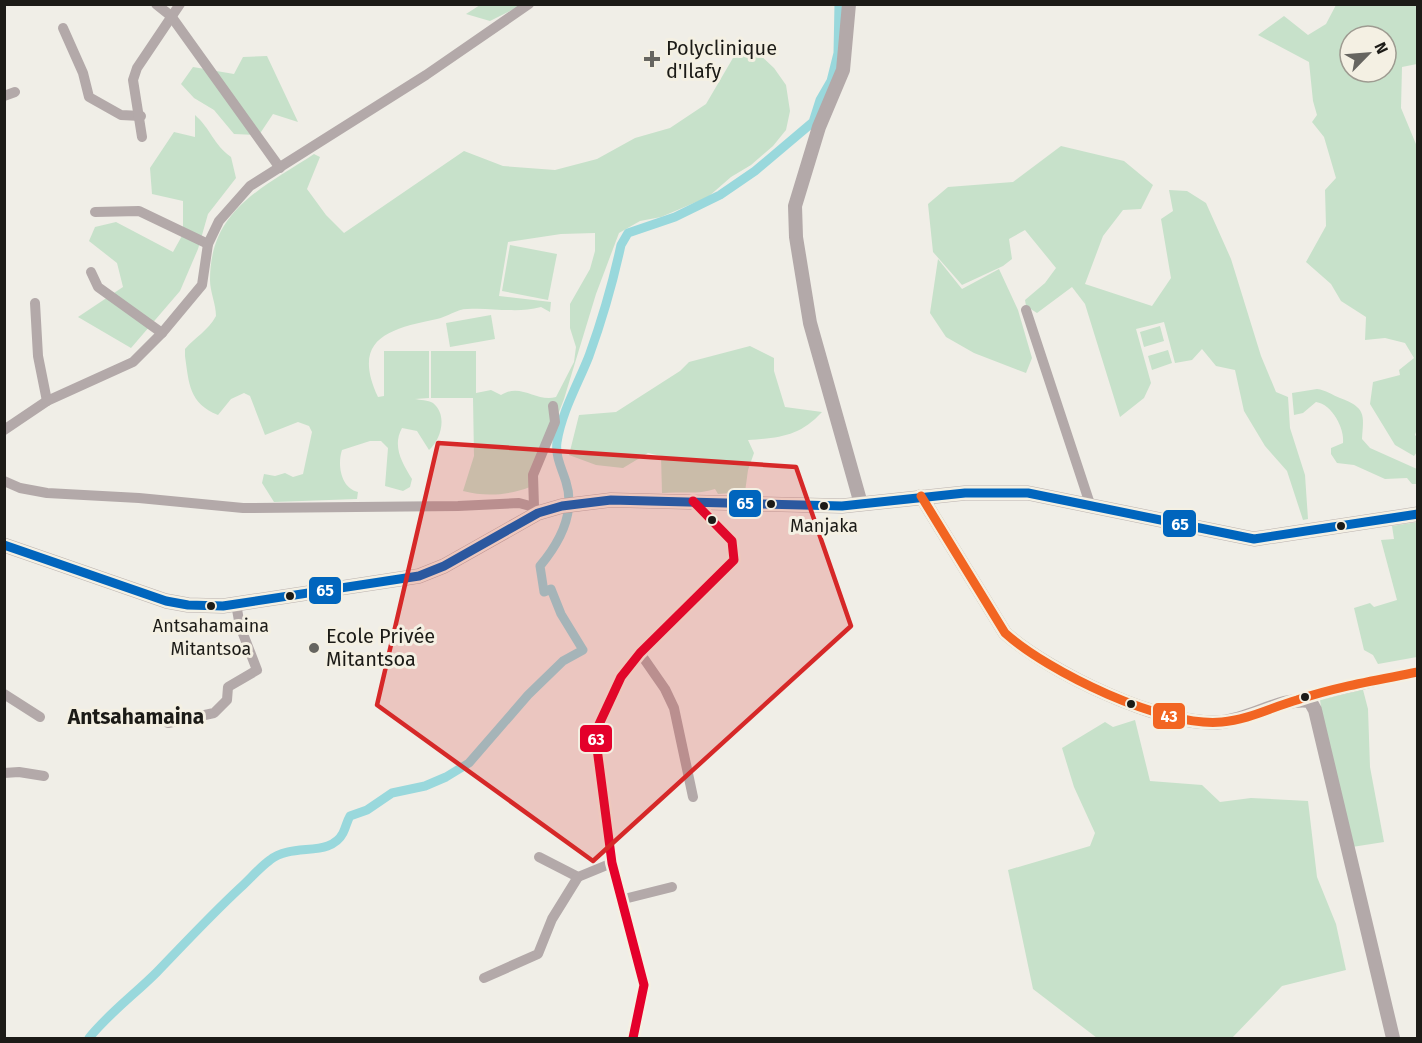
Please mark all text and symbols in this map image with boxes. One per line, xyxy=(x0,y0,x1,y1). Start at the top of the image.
north arrow xyxy=(1338,24,1398,84)
place label: Polyclinique d'Ilafy xyxy=(666,36,777,83)
text: N xyxy=(1370,39,1392,57)
marker: Polyclinique d'Ilafy xyxy=(643,50,661,68)
line badge: 65 xyxy=(728,489,762,518)
text: 65 xyxy=(736,494,754,513)
unlabelled marker xyxy=(765,498,777,510)
marker: Manjaka xyxy=(818,500,830,512)
line badge: 65 xyxy=(1162,509,1197,538)
unlabelled marker xyxy=(706,514,718,526)
place label: Manjaka xyxy=(790,515,858,537)
text: 65 xyxy=(1171,515,1189,534)
unlabelled marker xyxy=(1335,520,1347,532)
line badge: 65 xyxy=(308,576,342,605)
text: 65 xyxy=(316,581,334,600)
unlabelled marker xyxy=(284,590,296,602)
marker: Antsahamaina Mitantsoa xyxy=(205,600,217,612)
place label: Antsahamaina Mitantsoa xyxy=(153,615,269,660)
place label: Ecole Privée Mitantsoa xyxy=(326,624,435,671)
marker: Ecole Privée Mitantsoa xyxy=(307,641,321,655)
unlabelled marker xyxy=(1299,691,1311,703)
unlabelled marker xyxy=(1125,698,1137,710)
line badge: 43 xyxy=(1152,702,1186,730)
district label: Antsahamaina xyxy=(67,704,204,730)
text: 43 xyxy=(1160,707,1178,726)
line badge: 63 xyxy=(579,724,613,753)
text: 63 xyxy=(587,730,605,749)

